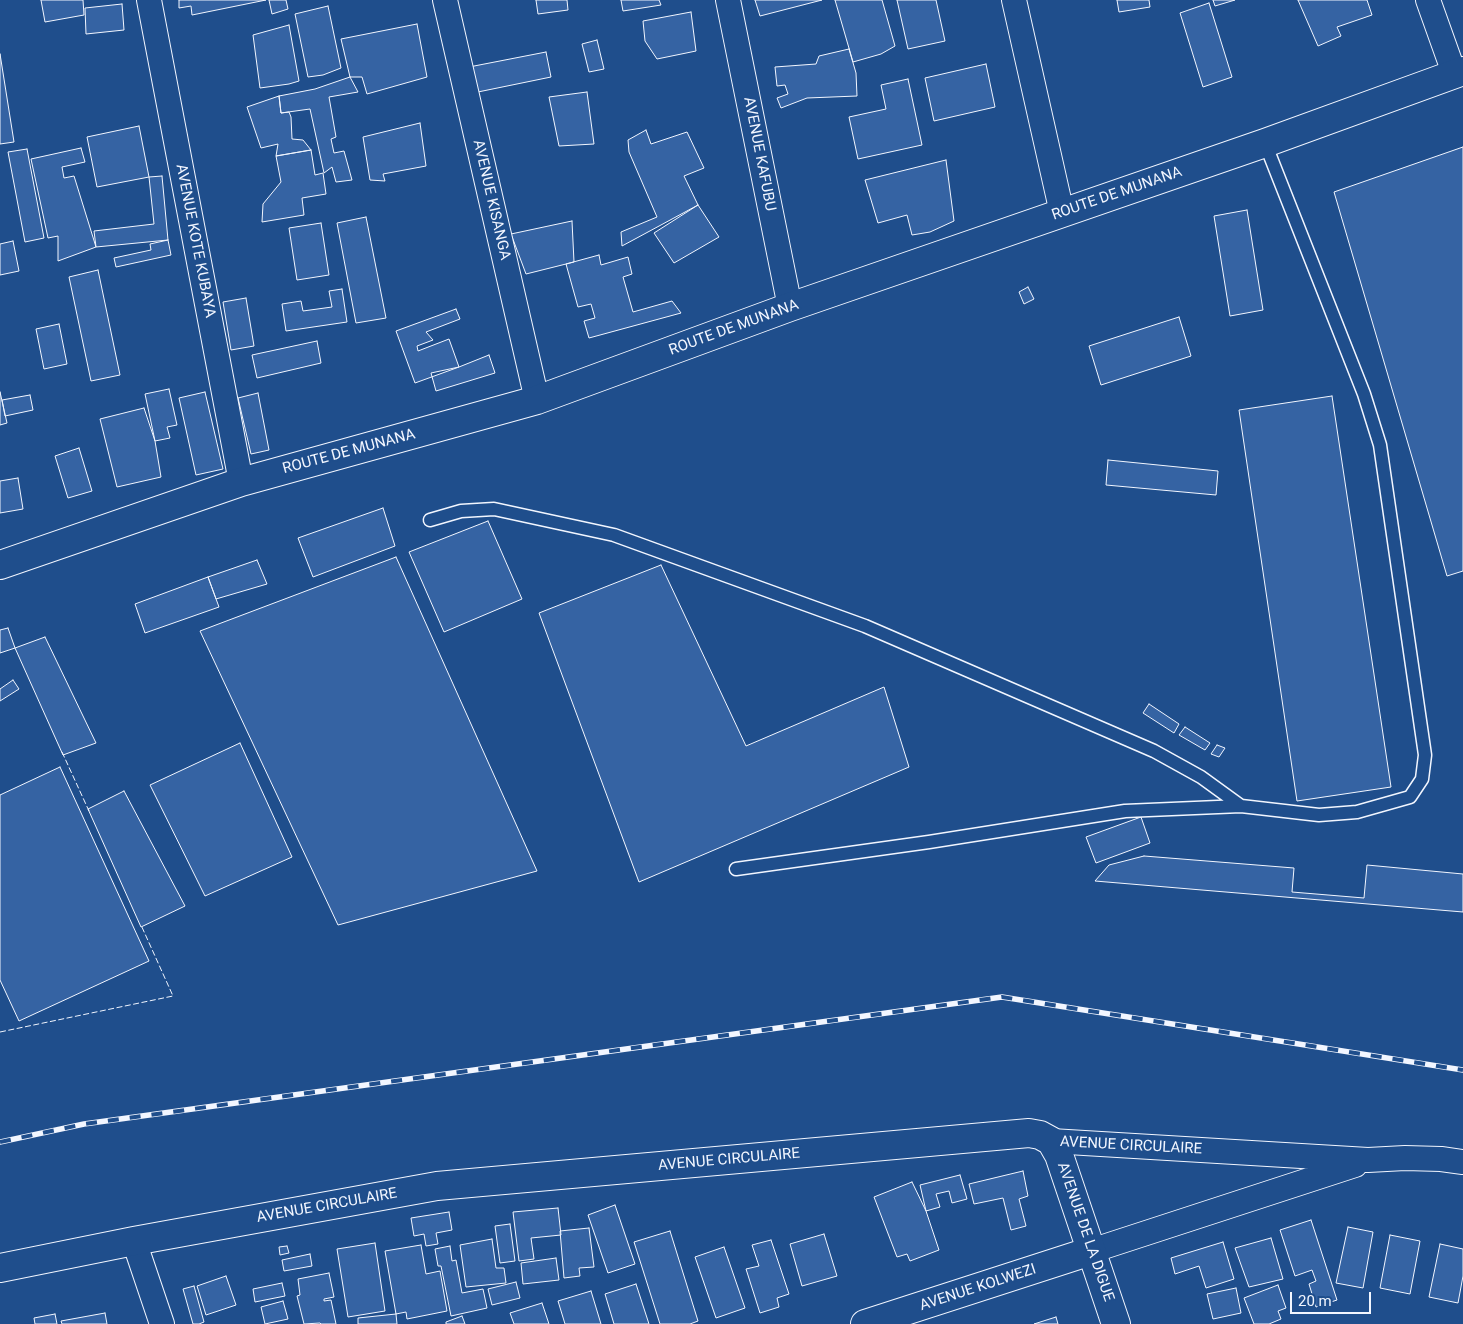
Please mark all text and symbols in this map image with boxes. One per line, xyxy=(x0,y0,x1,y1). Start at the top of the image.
street label: AVENUE KAFUBU xyxy=(739,95,779,213)
street label: AVENUE KISANGA xyxy=(468,138,514,262)
street label: AVENUE KOTE KUBAYA xyxy=(171,163,219,319)
street label: ROUTE DE MUNANA xyxy=(1049,163,1185,225)
street label: ROUTE DE MUNANA xyxy=(667,296,801,360)
street label: ROUTE DE MUNANA xyxy=(281,426,417,478)
street label: AVENUE CIRCULAIRE xyxy=(1059,1133,1203,1159)
street label: AVENUE CIRCULAIRE xyxy=(657,1145,801,1175)
street label: AVENUE DE LA DIGUE xyxy=(1053,1160,1117,1304)
street label: AVENUE CIRCULAIRE xyxy=(255,1185,399,1227)
street label: AVENUE KOLWEZI xyxy=(918,1261,1038,1315)
scale bar xyxy=(1293,1282,1374,1314)
text: 20 m xyxy=(1298,1292,1332,1310)

